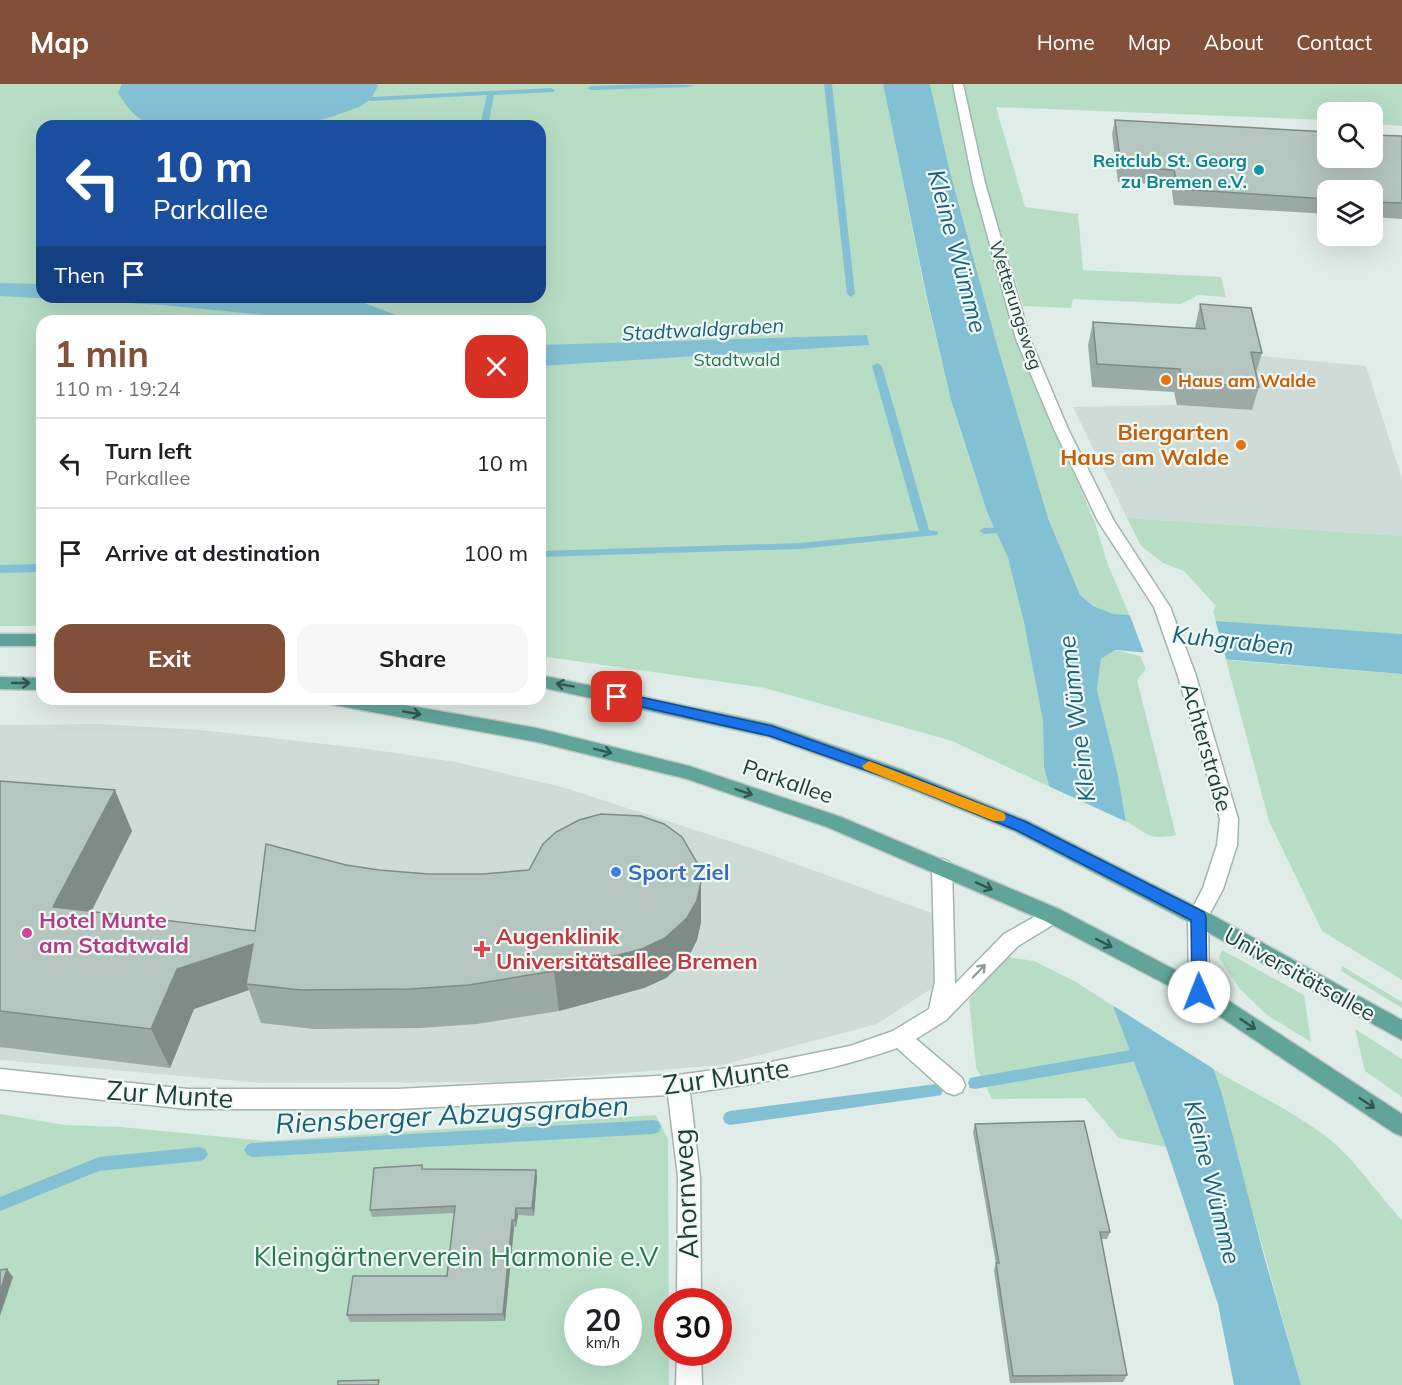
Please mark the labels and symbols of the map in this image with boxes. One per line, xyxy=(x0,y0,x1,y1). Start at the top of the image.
place label: Reitclub St. Georg zu Bremen e.V. xyxy=(1093,149,1247,193)
marker: Reitclub St. Georg zu Bremen e.V. xyxy=(1252,163,1266,177)
water label: Kleine Wümme xyxy=(922,166,994,336)
street label: Wetterungsweg xyxy=(984,238,1048,372)
water label: Stadtwaldgraben xyxy=(621,312,785,346)
park label: Stadtwald xyxy=(694,348,780,371)
place label: Haus am Walde xyxy=(1178,369,1316,392)
marker: Haus am Walde xyxy=(1159,373,1173,387)
place label: Biergarten Haus am Walde xyxy=(1060,418,1229,471)
marker: Biergarten Haus am Walde xyxy=(1234,438,1248,452)
water label: Kuhgraben xyxy=(1171,619,1295,661)
water label: Kleine Wümme xyxy=(1051,634,1101,804)
pin xyxy=(591,671,642,722)
one-way arrow xyxy=(11,678,30,689)
street label: Achterstraße xyxy=(1175,679,1239,815)
one-way arrow xyxy=(555,680,575,691)
one-way arrow xyxy=(401,708,421,719)
one-way arrow xyxy=(593,746,612,758)
street label: Parkallee xyxy=(739,752,837,810)
one-way arrow xyxy=(734,787,753,798)
place label: Sport Ziel xyxy=(628,858,729,886)
marker: Sport Ziel xyxy=(609,865,623,879)
one-way arrow xyxy=(975,880,993,892)
place label: Hotel Munte am Stadtwald xyxy=(39,906,189,959)
street label: Universitätsallee xyxy=(1219,921,1381,1027)
place label: Augenklinik Universitätsallee Bremen xyxy=(496,922,758,975)
marker: Hotel Munte am Stadtwald xyxy=(20,926,34,940)
one-way arrow xyxy=(1094,937,1112,949)
marker: Augenklinik Universitätsallee Bremen xyxy=(473,940,491,958)
position arrow xyxy=(1167,960,1231,1024)
one-way arrow xyxy=(972,964,986,979)
one-way arrow xyxy=(1239,1018,1256,1030)
street label: Zur Munte xyxy=(661,1050,791,1102)
street label: Zur Munte xyxy=(106,1073,234,1115)
water label: Riensberger Abzugsgraben xyxy=(274,1087,630,1141)
one-way arrow xyxy=(1358,1096,1375,1109)
water label: Kleine Wümme xyxy=(1178,1097,1248,1267)
street label: Ahornweg xyxy=(665,1128,705,1260)
park label: Kleingärtnerverein Harmonie e.V xyxy=(254,1239,658,1273)
speed limit sign: 30 xyxy=(654,1288,732,1366)

